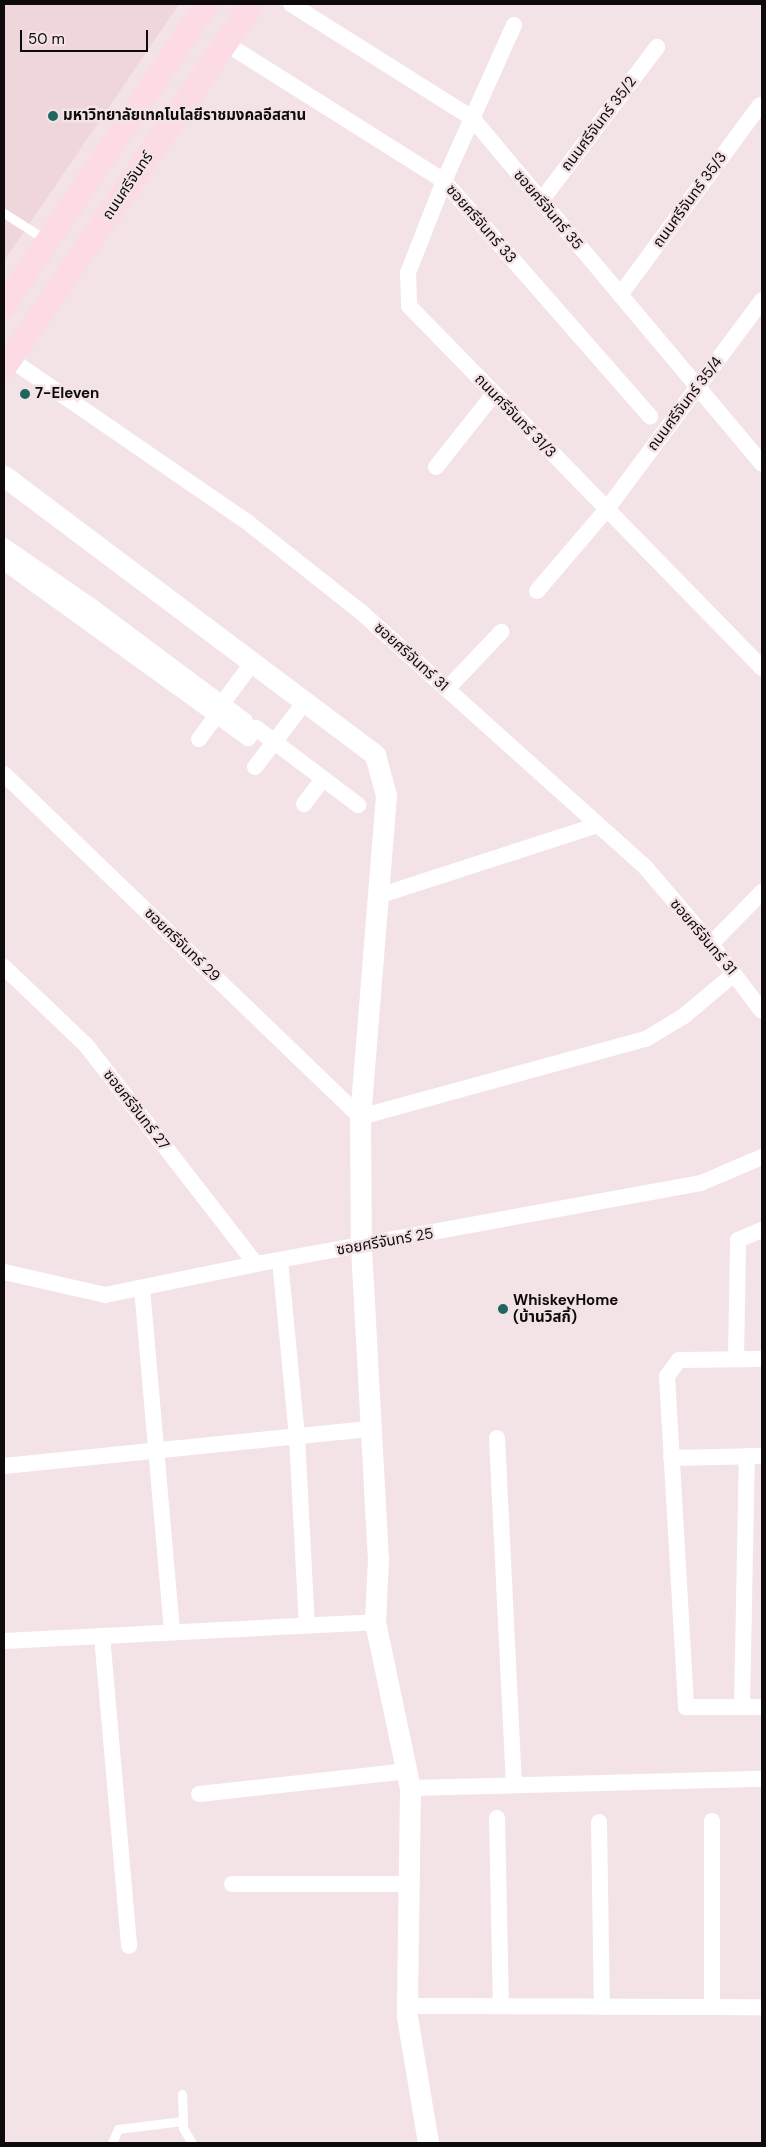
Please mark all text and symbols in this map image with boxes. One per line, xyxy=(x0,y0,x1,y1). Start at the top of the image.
scale bar xyxy=(22,20,150,52)
text: 50 m xyxy=(28,29,65,49)
street label: ถนนศรีจันทร์ 35/2 xyxy=(558,73,640,175)
place label: มหาวิทยาลัยเทคโนโลยีราชมงคลอีสสาน xyxy=(63,107,306,125)
marker: มหาวิทยาลัยเทคโนโลยีราชมงคลอีสสาน xyxy=(47,110,59,122)
street label: ถนนศรีจันทร์ xyxy=(99,149,157,223)
street label: ถนนศรีจันทร์ 35/3 xyxy=(649,149,731,251)
street label: ซอยศรีจันทร์ 35 xyxy=(510,167,586,253)
street label: ซอยศรีจันทร์ 33 xyxy=(442,181,520,267)
street label: ถนนศรีจันทร์ 35/4 xyxy=(644,353,726,455)
street label: ถนนศรีจันทร์ 31/3 xyxy=(471,370,559,462)
place label: 7-Eleven xyxy=(35,385,99,403)
marker: 7-Eleven xyxy=(19,388,31,400)
street label: ซอยศรีจันทร์ 31 xyxy=(370,619,452,695)
street label: ซอยศรีจันทร์ 31 xyxy=(666,895,740,979)
street label: ซอยศรีจันทร์ 29 xyxy=(140,904,224,986)
street label: ซอยศรีจันทร์ 27 xyxy=(99,1066,173,1154)
street label: ซอยศรีจันทร์ 25 xyxy=(335,1225,435,1259)
place label: WhiskeyHome (บ้านวิสกี้) xyxy=(513,1291,618,1326)
marker: WhiskeyHome (บ้านวิสกี้) xyxy=(497,1303,509,1315)

